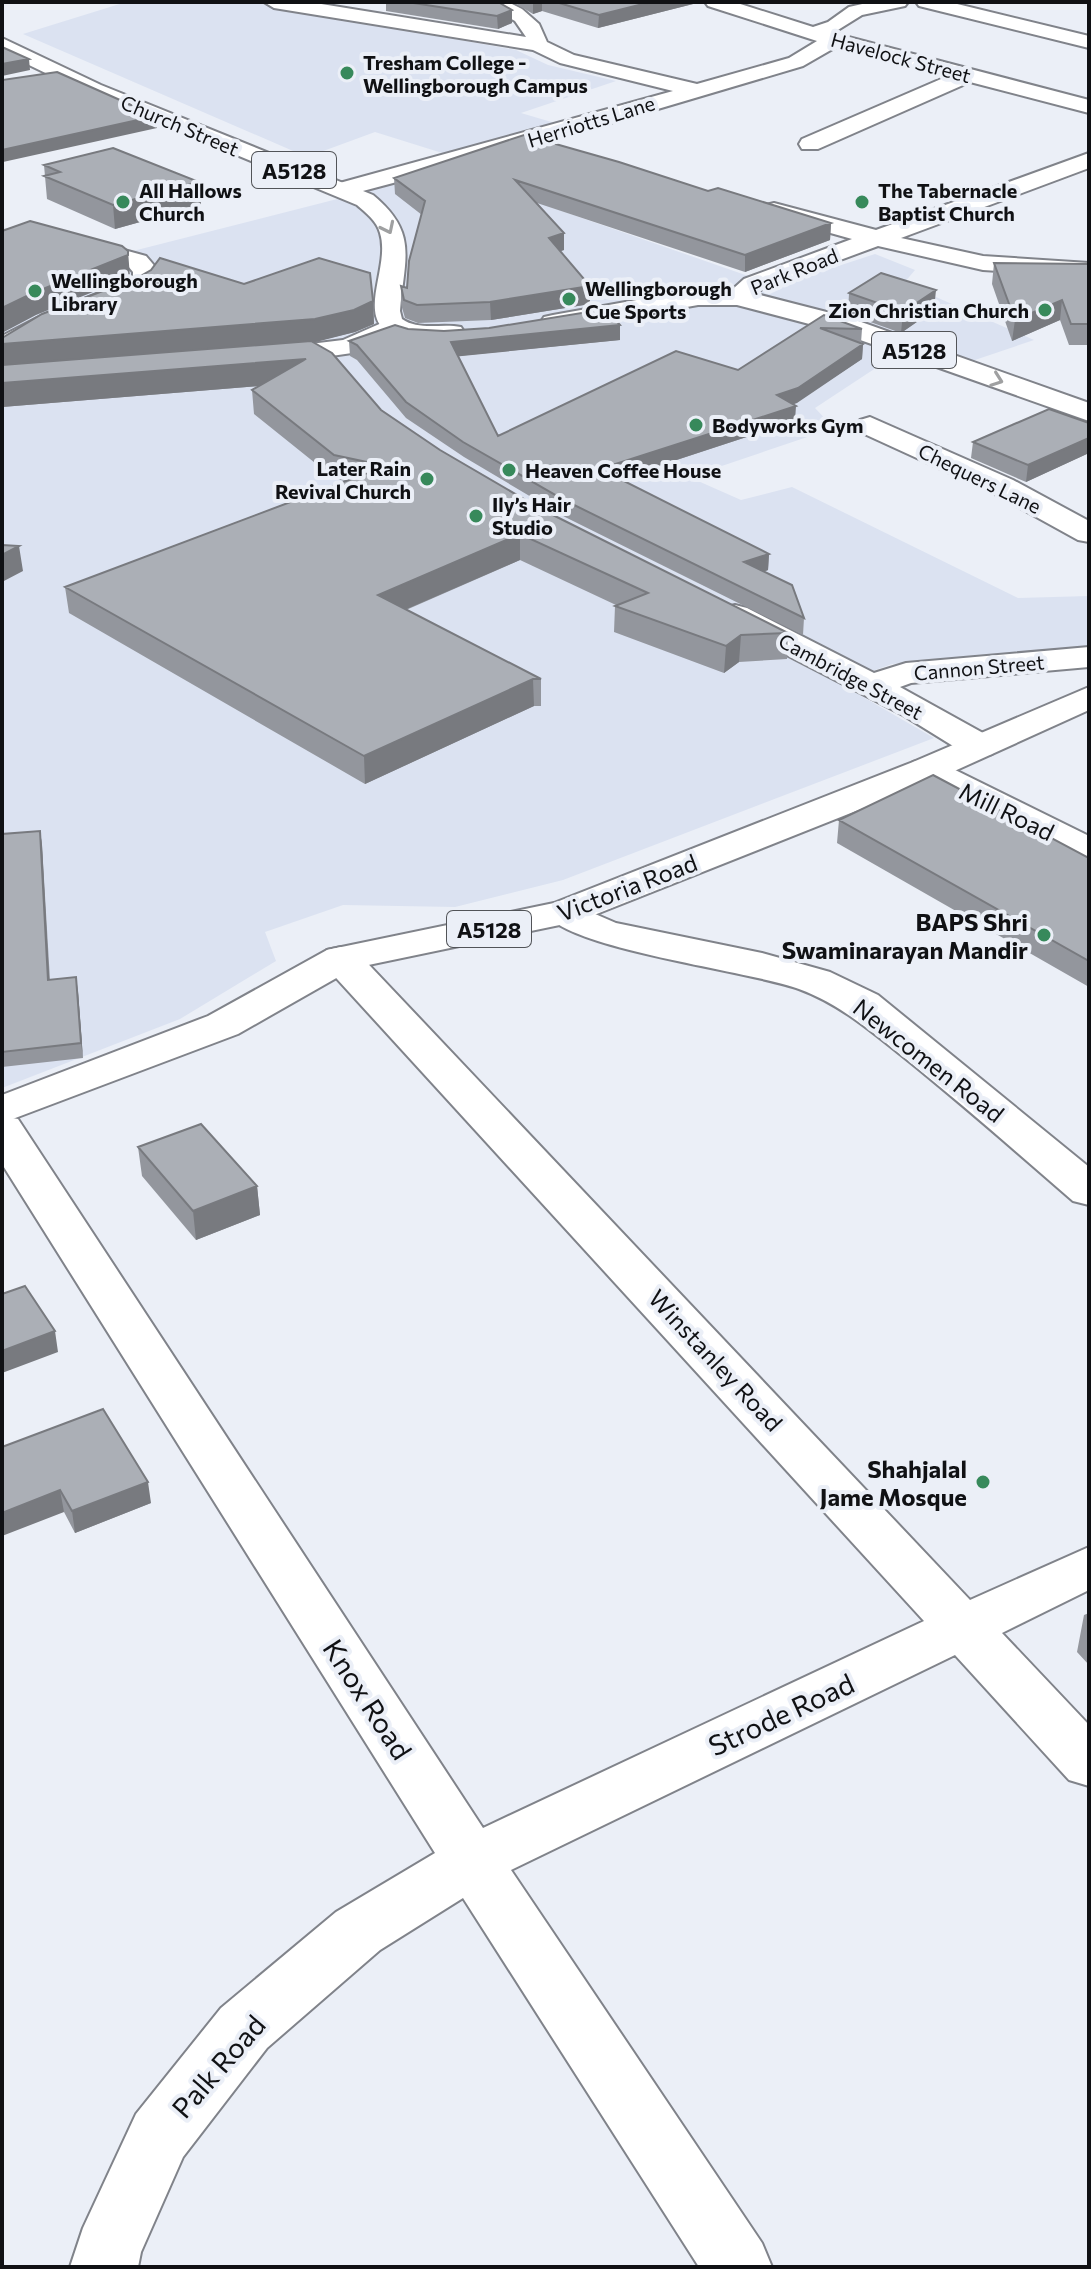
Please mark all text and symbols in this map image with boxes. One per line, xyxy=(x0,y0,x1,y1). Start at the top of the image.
street label: Havelock Street xyxy=(828,27,974,87)
place label: Tresham College - Wellingborough Campus xyxy=(363,50,588,97)
marker: Tresham College - Wellingborough Campus xyxy=(338,64,356,82)
street label: Church Street xyxy=(117,89,243,161)
street label: Herriotts Lane xyxy=(525,90,657,152)
road number: A5128 xyxy=(252,152,336,188)
place label: All Hallows Church xyxy=(139,178,242,225)
place label: The Tabernacle Baptist Church xyxy=(878,178,1017,225)
marker: All Hallows Church xyxy=(114,193,132,211)
marker: The Tabernacle Baptist Church xyxy=(853,193,871,211)
one-way arrow xyxy=(378,220,394,234)
street label: Park Road xyxy=(747,243,841,299)
place label: Wellingborough Library xyxy=(51,268,198,315)
place label: Wellingborough Cue Sports xyxy=(585,276,732,323)
marker: Wellingborough Library xyxy=(26,282,44,300)
marker: Wellingborough Cue Sports xyxy=(560,290,578,308)
place label: Zion Christian Church xyxy=(828,298,1029,322)
marker: Zion Christian Church xyxy=(1036,301,1054,319)
road number: A5128 xyxy=(872,332,956,368)
one-way arrow xyxy=(989,370,1003,387)
place label: Bodyworks Gym xyxy=(712,413,863,437)
marker: Bodyworks Gym xyxy=(687,416,705,434)
street label: Chequers Lane xyxy=(915,438,1045,518)
place label: Later Rain Revival Church xyxy=(275,456,411,503)
place label: Heaven Coffee House xyxy=(525,458,721,482)
marker: Heaven Coffee House xyxy=(500,461,518,479)
marker: Later Rain Revival Church xyxy=(418,470,436,488)
place label: Ily’s Hair Studio xyxy=(492,492,571,539)
marker: Ily’s Hair Studio xyxy=(467,507,485,525)
street label: Cambridge Street xyxy=(775,628,927,724)
street label: Cannon Street xyxy=(913,649,1045,685)
street label: Mill Road xyxy=(955,776,1059,846)
street label: Victoria Road xyxy=(553,847,701,927)
place label: BAPS Shri Swaminarayan Mandir xyxy=(782,907,1028,964)
road number: A5128 xyxy=(447,911,531,947)
marker: BAPS Shri Swaminarayan Mandir xyxy=(1035,926,1053,944)
street label: Newcomen Road xyxy=(848,992,1010,1128)
street label: Winstanley Road xyxy=(643,1283,789,1437)
place label: Shahjalal Jame Mosque xyxy=(820,1454,967,1511)
marker: Shahjalal Jame Mosque xyxy=(974,1473,992,1491)
street label: Knox Road xyxy=(317,1632,419,1766)
street label: Strode Road xyxy=(703,1665,859,1763)
street label: Palk Road xyxy=(164,2008,272,2124)

